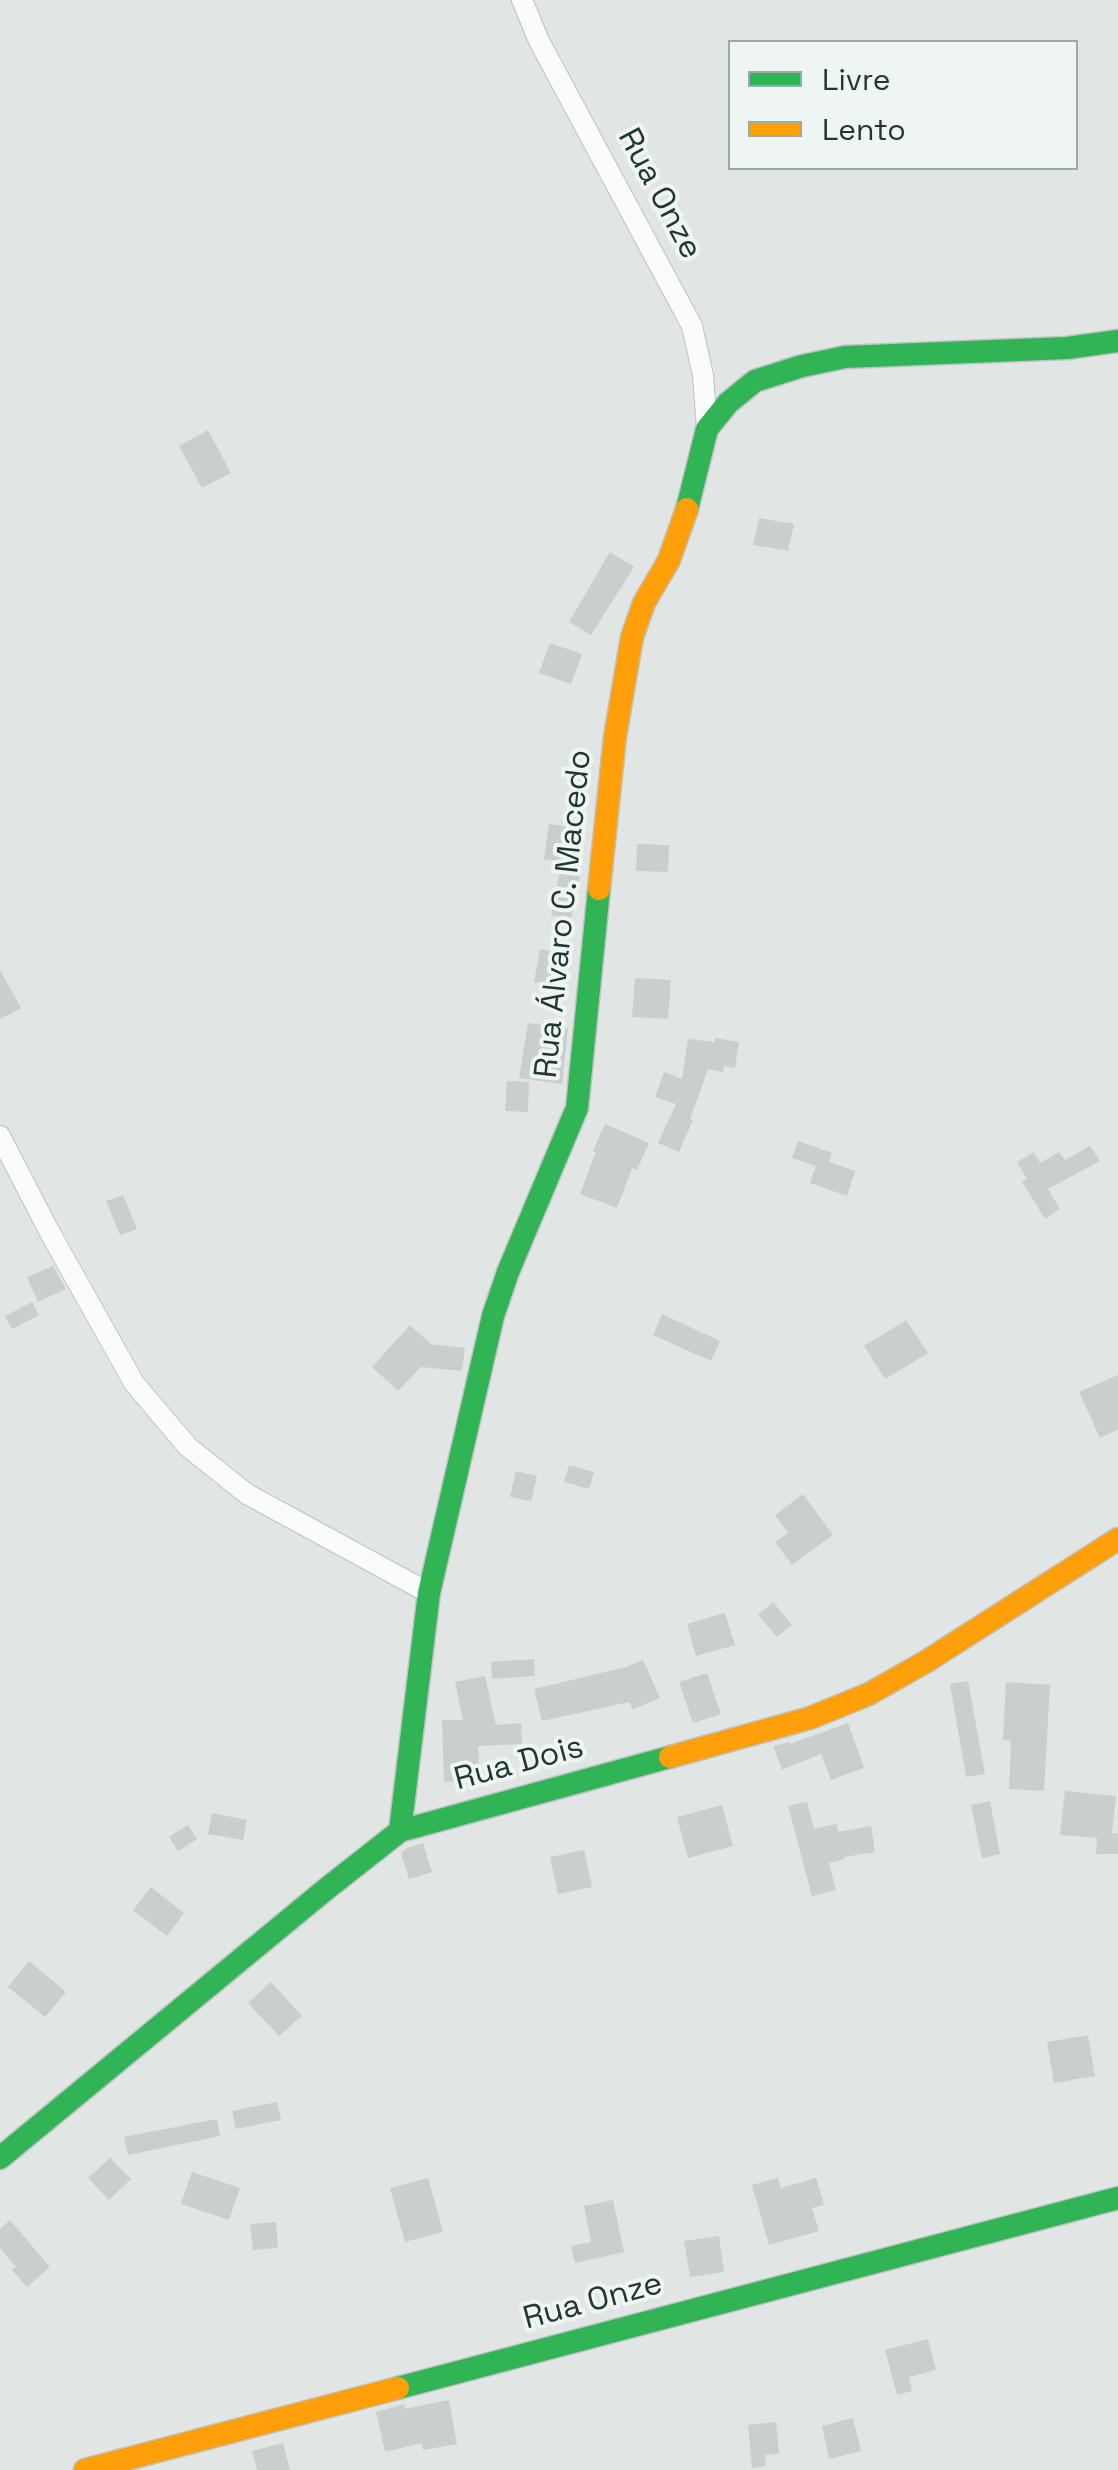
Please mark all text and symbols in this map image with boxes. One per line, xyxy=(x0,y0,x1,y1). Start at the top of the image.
legend xyxy=(728,40,1078,170)
text: Livre xyxy=(822,60,890,99)
text: Lento xyxy=(822,110,906,149)
street label: Rua Onze xyxy=(609,122,709,266)
street label: Rua Álvaro C. Macedo xyxy=(528,748,600,1080)
street label: Rua Dois xyxy=(450,1728,588,1800)
street label: Rua Onze xyxy=(519,2265,667,2339)

